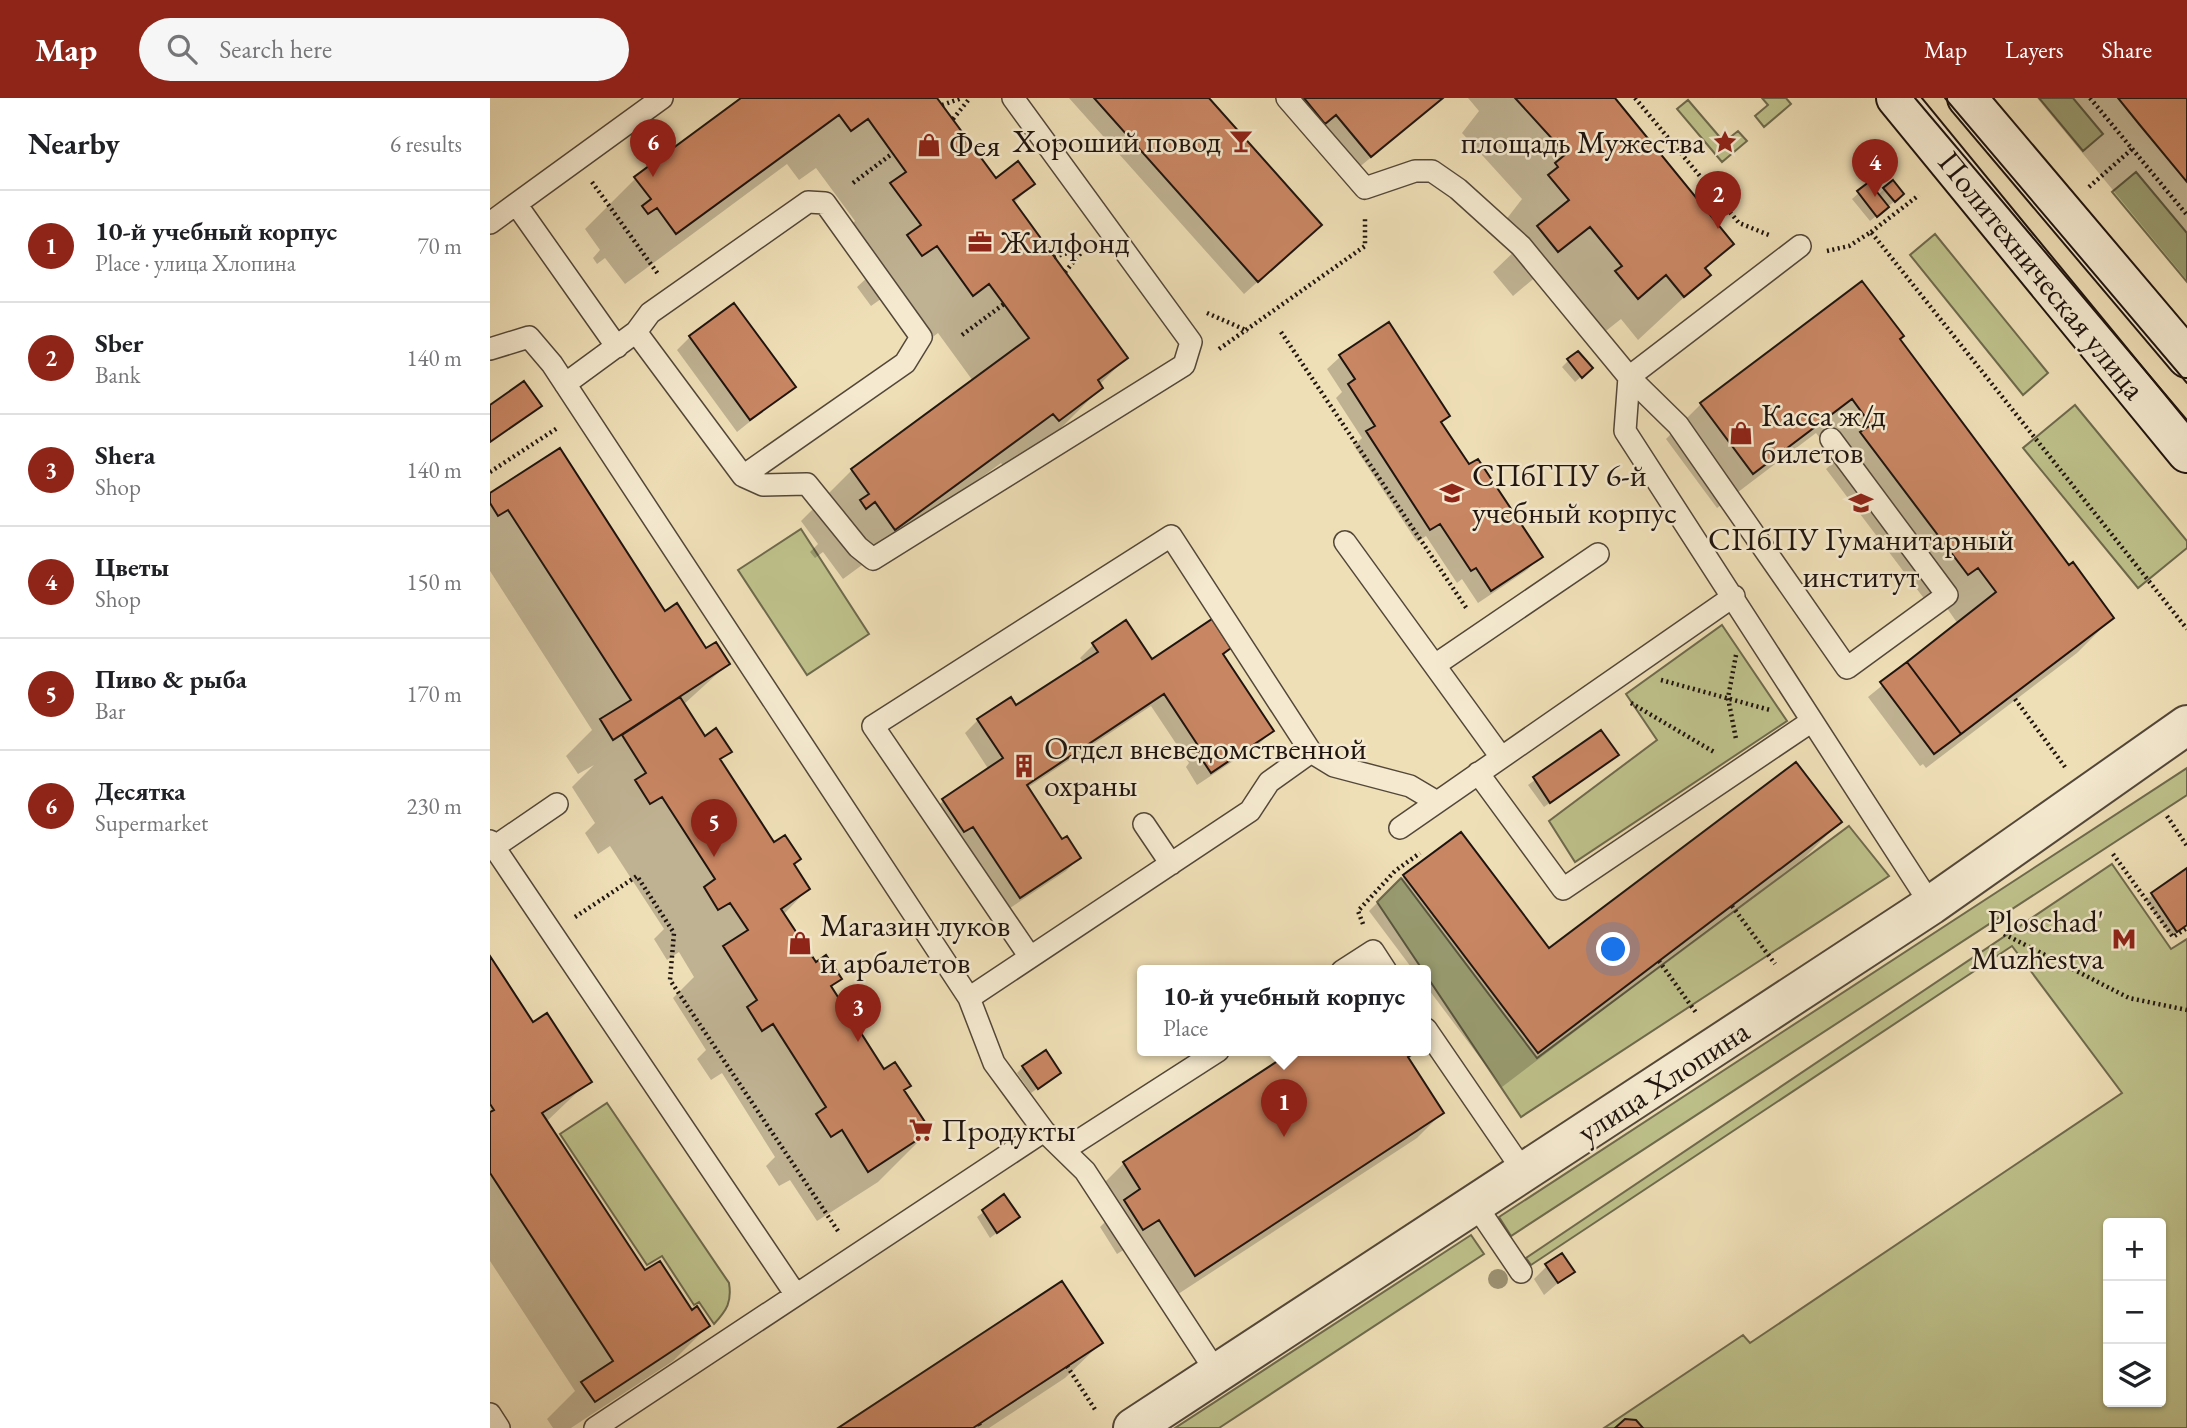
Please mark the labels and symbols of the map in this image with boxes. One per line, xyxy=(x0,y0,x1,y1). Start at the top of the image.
pin: 6 xyxy=(630,119,676,177)
place label: Хороший повод xyxy=(1012,120,1221,162)
place label: площадь Мужества xyxy=(1461,121,1705,163)
place label: Фея xyxy=(949,124,1000,166)
bar icon: Хороший повод xyxy=(1227,127,1255,155)
place icon: площадь Мужества xyxy=(1711,128,1739,156)
shop icon: Фея xyxy=(915,131,943,159)
pin: 4 xyxy=(1852,139,1898,197)
street label: Политехническая улица xyxy=(1929,142,2155,408)
pin: 2 xyxy=(1695,171,1741,229)
place label: Жилфонд xyxy=(999,221,1130,263)
office icon: Жилфонд xyxy=(966,228,994,256)
place label: Касса ж/д билетов xyxy=(1761,394,1886,473)
shop icon: Касса ж/д билетов xyxy=(1727,419,1755,447)
place label: СПбГПУ 6-й учебный корпус xyxy=(1472,454,1677,533)
school or university icon: СПбГПУ 6-й учебный корпус xyxy=(1438,479,1466,507)
school or university icon: СПбПУ Гуманитарный институт xyxy=(1847,489,1875,517)
place label: СПбПУ Гуманитарный институт xyxy=(1708,518,2014,597)
place label: Отдел вневедомственной охраны xyxy=(1044,727,1367,806)
building icon: Отдел вневедомственной охраны xyxy=(1010,752,1038,780)
pin: 5 xyxy=(691,799,737,857)
place label: Ploschad' Muzhestva xyxy=(1971,900,2104,979)
place label: Магазин луков и арбалетов xyxy=(820,904,1010,983)
metro station icon: Ploschad' Muzhestva xyxy=(2110,925,2138,953)
shop icon: Магазин луков и арбалетов xyxy=(786,929,814,957)
your location xyxy=(1596,932,1630,966)
pin: 3 xyxy=(835,984,881,1042)
street label: улица Хлопина xyxy=(1569,1010,1757,1152)
pin: 1 xyxy=(1261,1079,1307,1137)
place label: Продукты xyxy=(941,1109,1076,1151)
supermarket icon: Продукты xyxy=(907,1116,935,1144)

